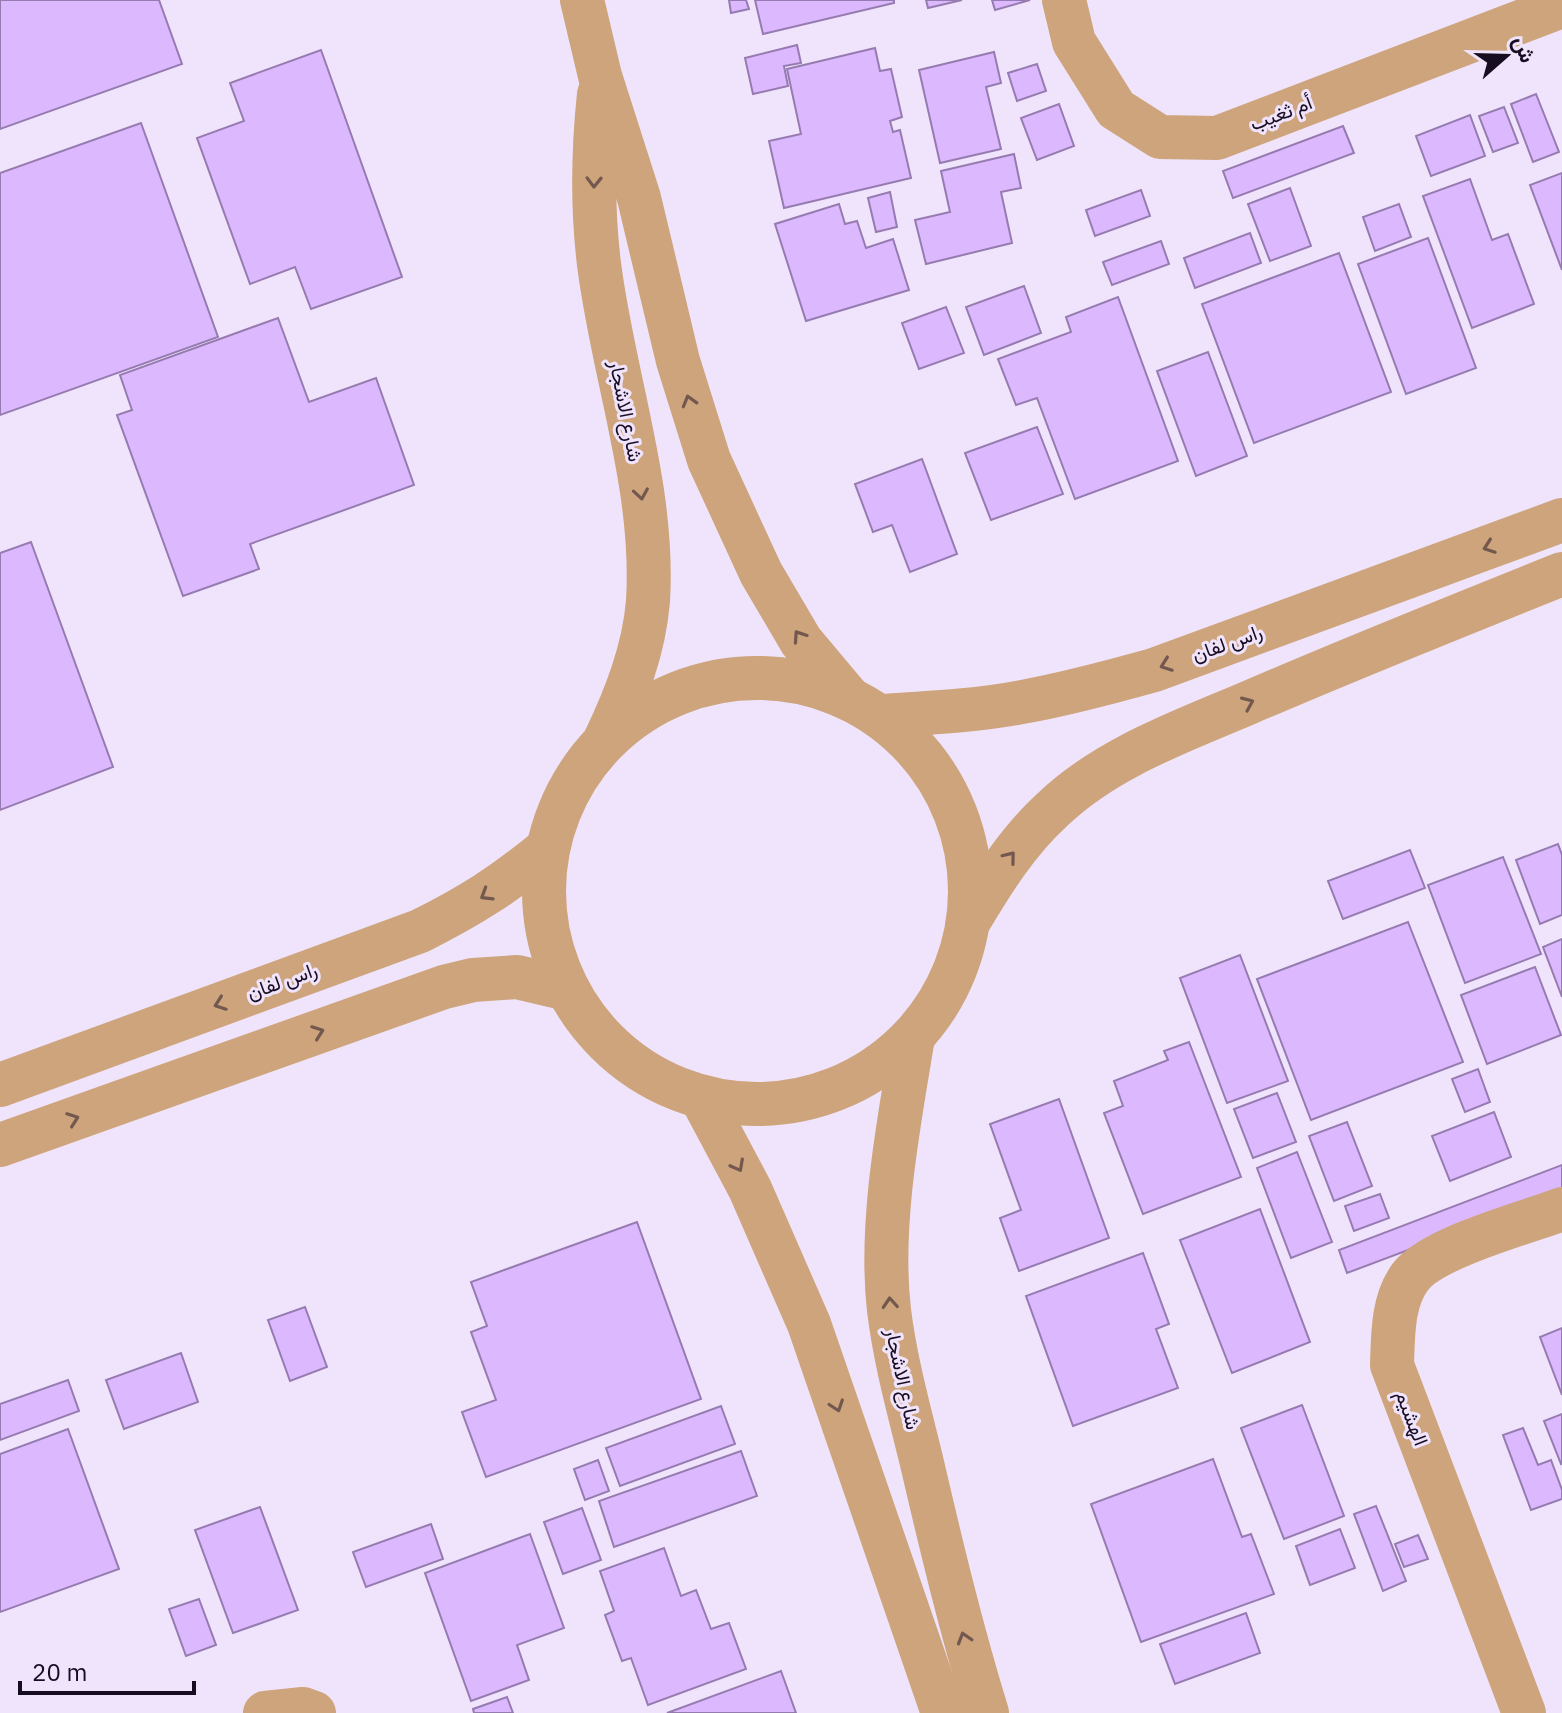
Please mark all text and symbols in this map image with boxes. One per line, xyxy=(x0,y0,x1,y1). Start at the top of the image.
north arrow xyxy=(1466,16,1546,96)
text: ش xyxy=(1507,32,1543,66)
street label: أم ثغيب xyxy=(1246,88,1316,137)
one-way arrow xyxy=(585,176,603,189)
street label: شارع الاشجار xyxy=(602,357,650,464)
one-way arrow xyxy=(682,395,699,409)
one-way arrow xyxy=(632,487,649,500)
one-way arrow xyxy=(1483,537,1497,554)
street label: راس لفان xyxy=(1188,617,1266,668)
one-way arrow xyxy=(794,630,809,645)
one-way arrow xyxy=(1160,656,1174,672)
one-way arrow xyxy=(1240,697,1254,713)
one-way arrow xyxy=(1000,852,1014,867)
one-way arrow xyxy=(480,886,495,901)
street label: راس لفان xyxy=(243,955,321,1006)
one-way arrow xyxy=(214,994,228,1011)
one-way arrow xyxy=(311,1025,325,1041)
one-way arrow xyxy=(66,1112,80,1129)
one-way arrow xyxy=(728,1157,744,1172)
one-way arrow xyxy=(882,1296,899,1309)
street label: شارع الاشجار xyxy=(878,1325,927,1432)
street label: الهشيم xyxy=(1390,1386,1435,1449)
one-way arrow xyxy=(827,1398,843,1412)
one-way arrow xyxy=(957,1632,973,1646)
scale bar xyxy=(20,1645,194,1695)
text: 20 m xyxy=(32,1656,87,1688)

